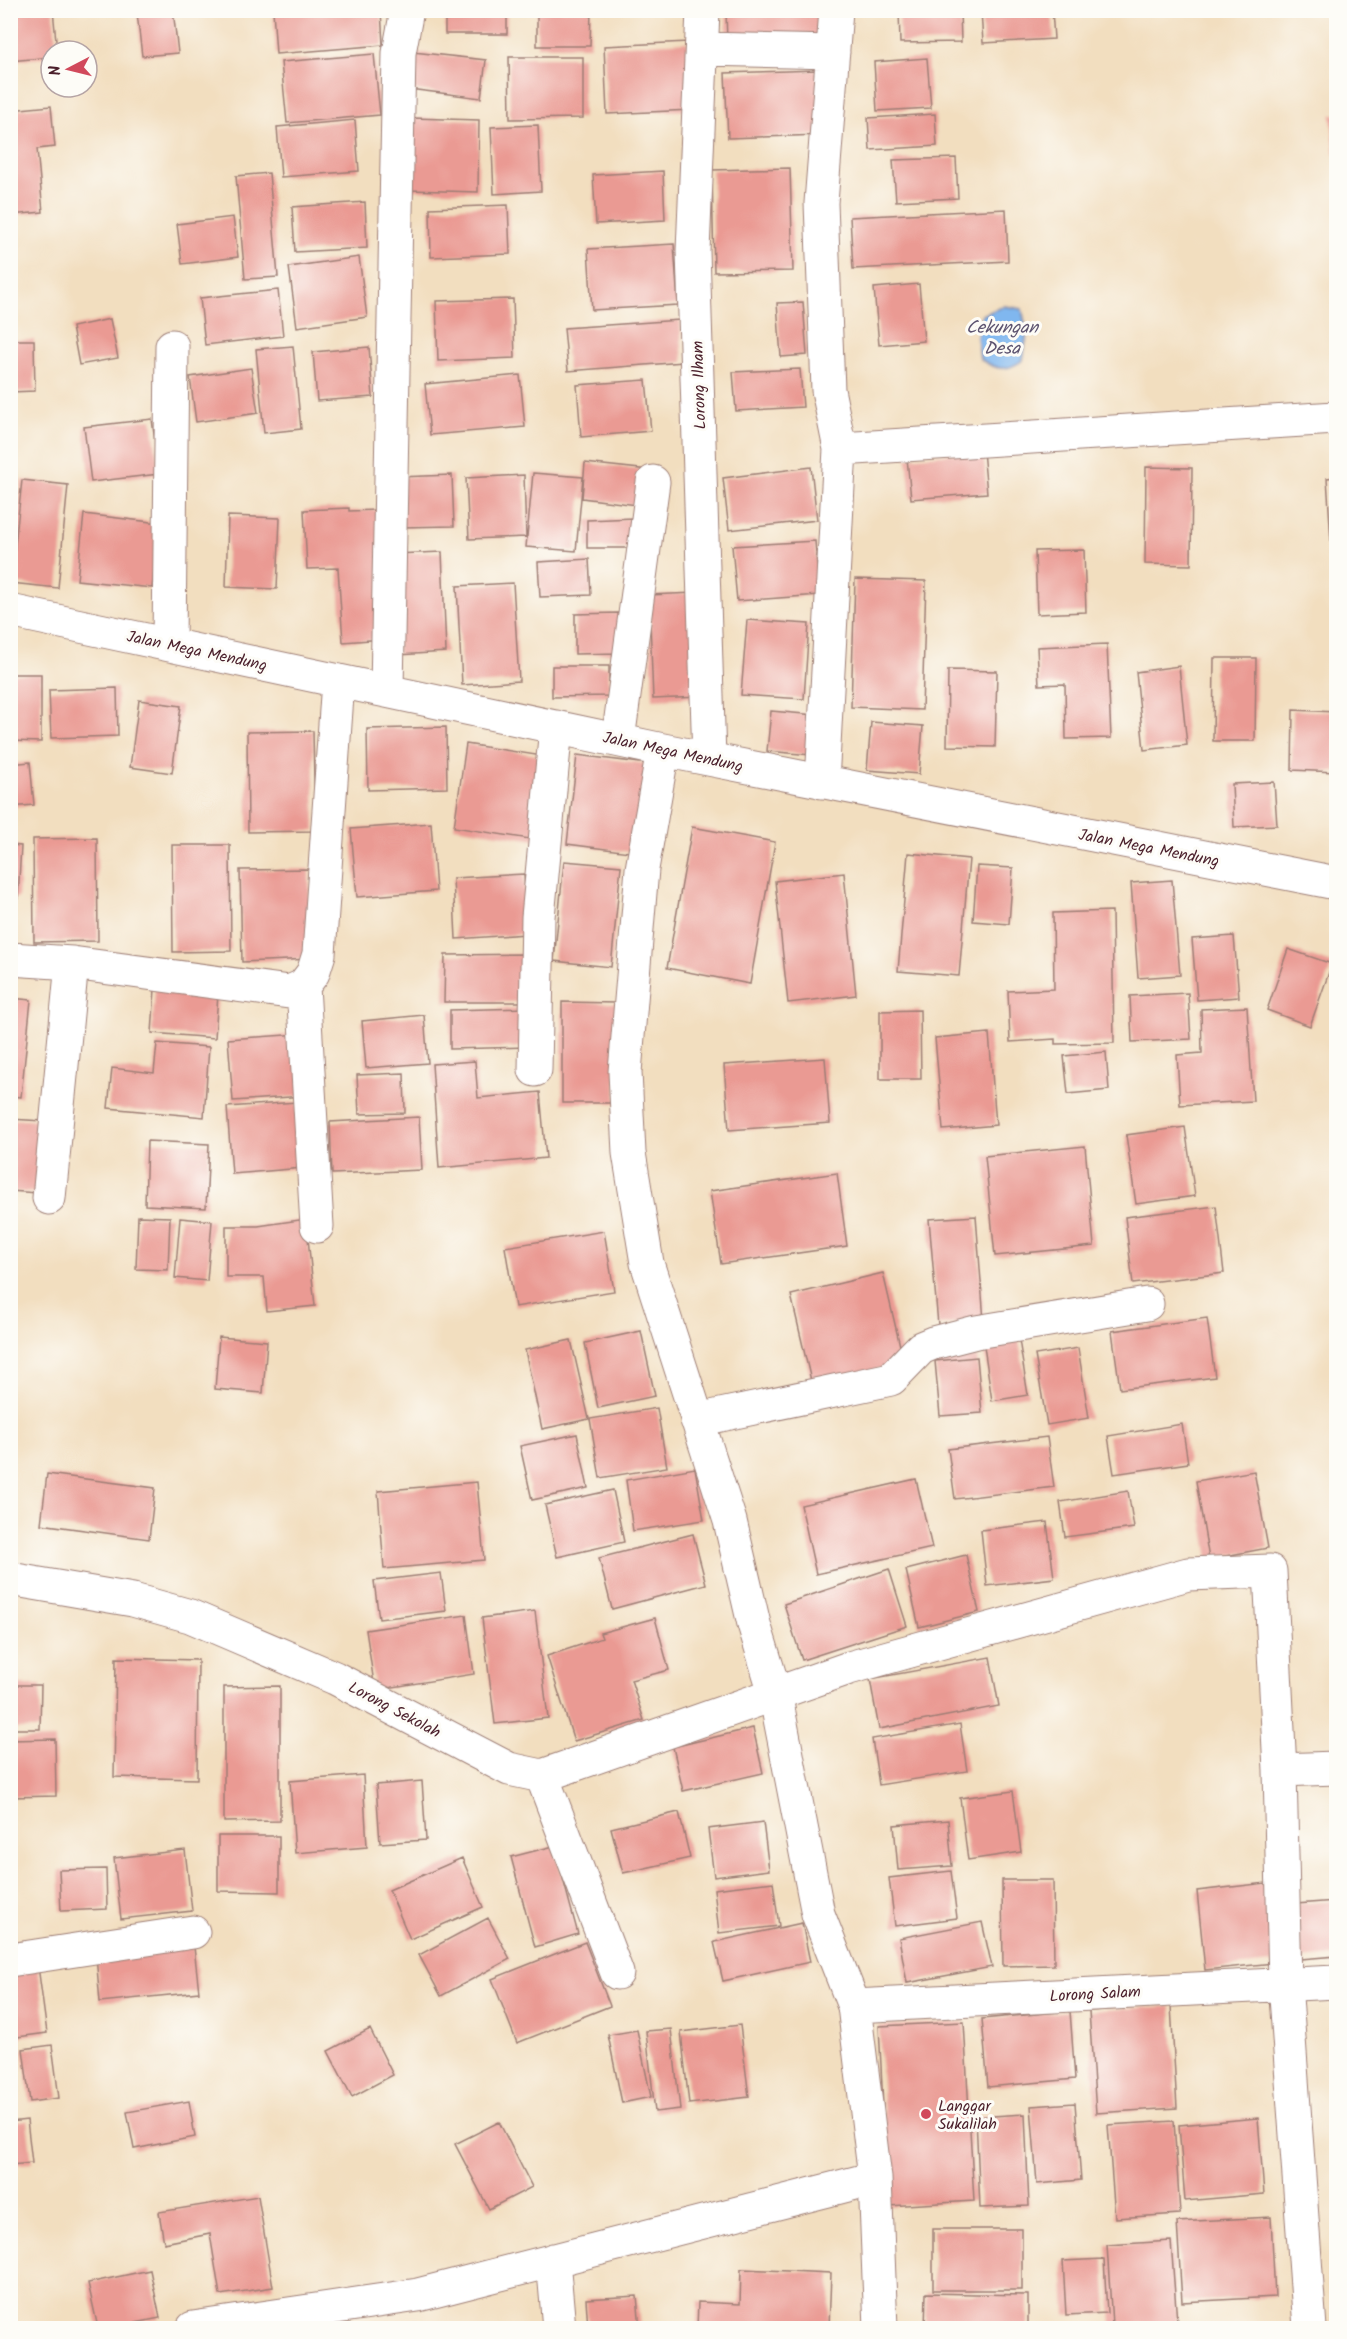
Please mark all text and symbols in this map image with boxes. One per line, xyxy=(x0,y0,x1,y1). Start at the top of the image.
north arrow xyxy=(39,39,99,99)
text: N xyxy=(43,64,69,77)
water label: Cekungan Desa xyxy=(966,314,1039,364)
street label: Lorong Ilham xyxy=(685,340,714,430)
street label: Jalan Mega Mendung xyxy=(124,624,269,679)
street label: Jalan Mega Mendung xyxy=(600,725,745,780)
street label: Jalan Mega Mendung xyxy=(1076,823,1221,874)
street label: Lorong Sekolah xyxy=(344,1675,445,1745)
street label: Lorong Salam xyxy=(1049,1980,1142,2009)
place label: Langgar Sukalilah xyxy=(938,2094,997,2137)
marker: Langgar Sukalilah xyxy=(919,2107,933,2121)

